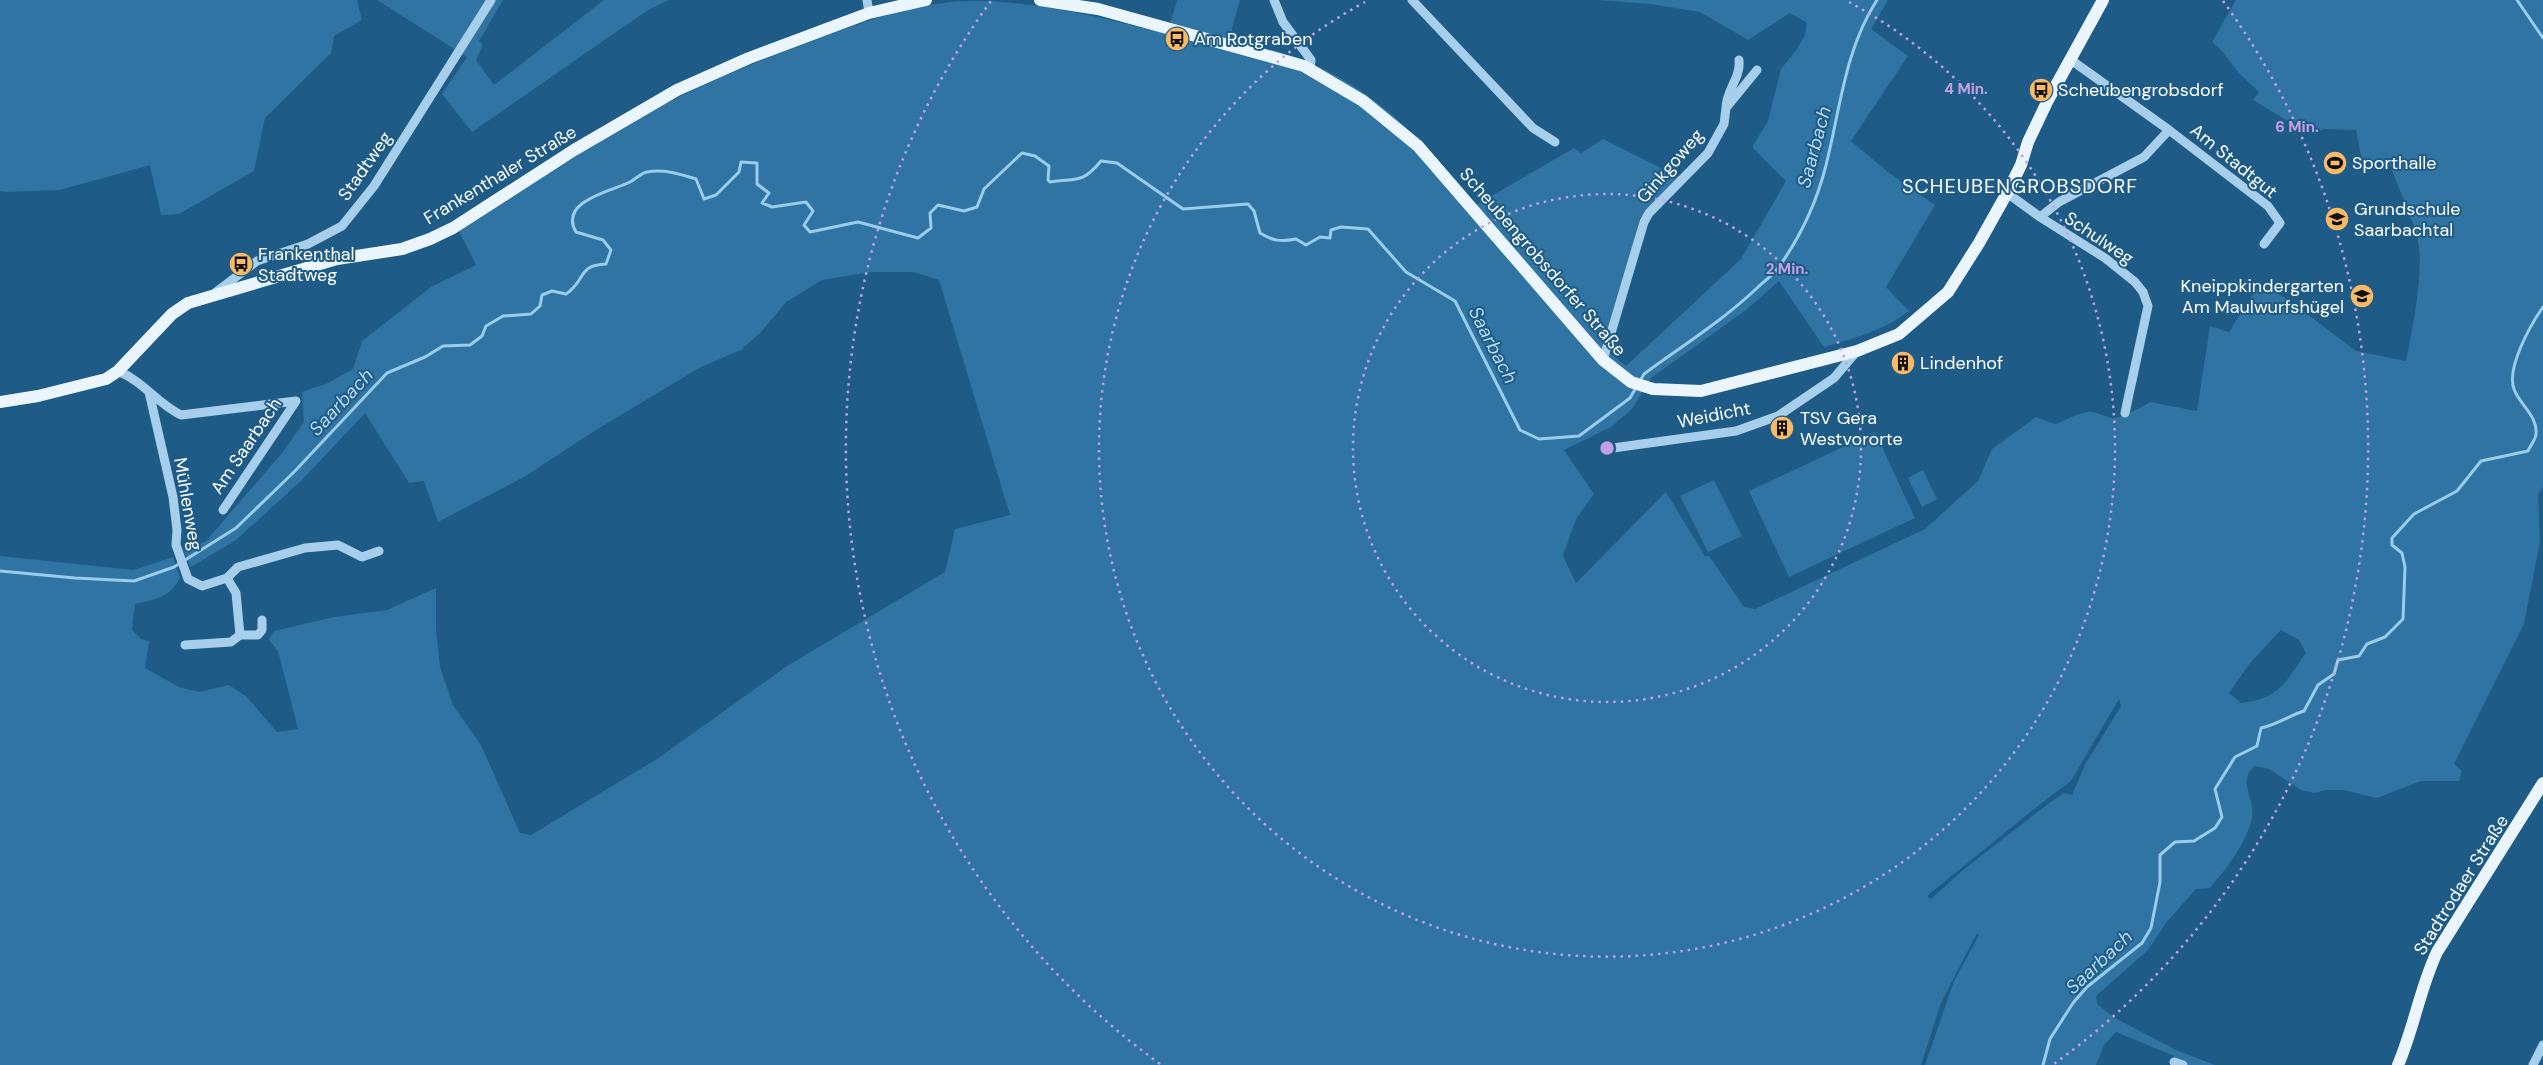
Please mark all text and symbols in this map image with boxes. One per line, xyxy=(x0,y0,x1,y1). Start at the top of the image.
bus stop icon: Am Rotgraben xyxy=(1164,26,1190,52)
place label: Am Rotgraben xyxy=(1194,27,1313,51)
bus stop icon: Scheubengrobsdorf xyxy=(2028,77,2054,103)
place label: Scheubengrobsdorf xyxy=(2058,78,2224,102)
text: 4 Min. xyxy=(1944,79,1988,99)
water label: Saarbach xyxy=(1791,104,1837,190)
text: 6 Min. xyxy=(2275,117,2319,137)
street label: Am Stadtgut xyxy=(2185,118,2283,204)
street label: Frankenthaler Straße xyxy=(419,120,581,230)
street label: Ginkgoweg xyxy=(1631,124,1709,208)
street label: Stadtweg xyxy=(332,127,398,205)
sports icon: Sporthalle xyxy=(2322,150,2348,176)
place label: Sporthalle xyxy=(2352,151,2437,175)
street label: Scheubengrobsdorfer Straße xyxy=(1454,163,1632,361)
district label: SCHEUBENGROBSDORF xyxy=(1902,173,2138,199)
place label: Grundschule Saarbachtal xyxy=(2354,197,2460,242)
street label: Schulweg xyxy=(2060,206,2138,270)
school or university icon: Grundschule Saarbachtal xyxy=(2324,206,2350,232)
place label: Frankenthal Stadtweg xyxy=(258,242,355,287)
bus stop icon: Frankenthal Stadtweg xyxy=(228,251,254,277)
text: 2 Min. xyxy=(1766,259,1809,279)
place label: Kneippkindergarten Am Maulwurfshügel xyxy=(2181,274,2344,319)
school or university icon: Kneippkindergarten Am Maulwurfshügel xyxy=(2349,283,2375,309)
water label: Saarbach xyxy=(1463,302,1523,388)
building icon: Lindenhof xyxy=(1890,350,1916,376)
place label: Lindenhof xyxy=(1920,351,2003,375)
water label: Saarbach xyxy=(303,363,379,441)
street label: Am Saarbach xyxy=(205,393,287,499)
street label: Weidicht xyxy=(1675,396,1753,434)
place label: TSV Gera Westvororte xyxy=(1800,406,1903,451)
building icon: TSV Gera Westvororte xyxy=(1769,415,1795,441)
centre of rings xyxy=(1598,439,1616,457)
street label: Mühlenweg xyxy=(168,456,208,552)
street label: Stadtrodaer Straße xyxy=(2408,810,2514,960)
water label: Saarbach xyxy=(2060,924,2138,1000)

